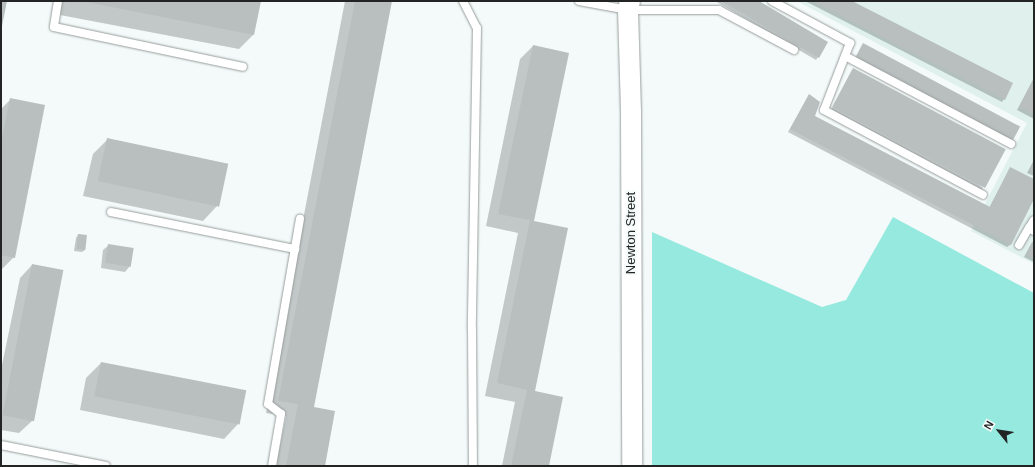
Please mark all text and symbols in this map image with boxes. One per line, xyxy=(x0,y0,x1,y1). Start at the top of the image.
street label: Newton Street xyxy=(623,192,639,274)
north arrow xyxy=(979,411,1019,451)
text: N xyxy=(981,419,996,431)

